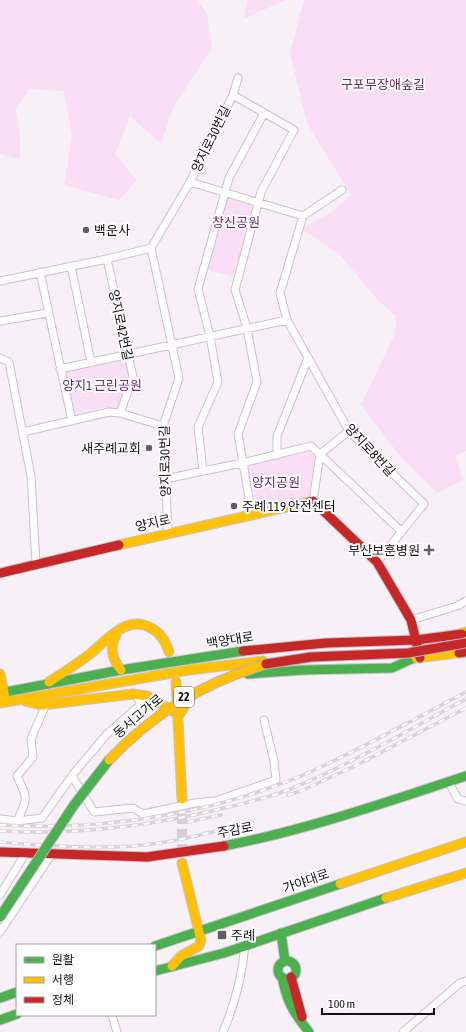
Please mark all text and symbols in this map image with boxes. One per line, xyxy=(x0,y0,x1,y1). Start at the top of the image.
park label: 구포무장애숲길 xyxy=(341,77,425,92)
street label: 양지로30번길 xyxy=(188,103,234,175)
park label: 창신공원 xyxy=(212,215,260,230)
place label: 백운사 xyxy=(94,223,130,238)
marker: 백운사 xyxy=(81,225,91,235)
street label: 양지로42번길 xyxy=(106,288,136,362)
park label: 양지1 근린공원 xyxy=(62,378,142,393)
street label: 양지로8번길 xyxy=(342,421,398,479)
street label: 양지로30번길 xyxy=(157,425,173,497)
place label: 새주례교회 xyxy=(81,441,141,456)
marker: 새주례교회 xyxy=(144,443,154,453)
park label: 양지공원 xyxy=(252,475,300,490)
place label: 주례 119 안전센터 xyxy=(242,499,336,514)
marker: 주례 119 안전센터 xyxy=(229,501,239,511)
street label: 양지로 xyxy=(134,512,172,534)
place label: 부산보훈병원 xyxy=(348,543,420,558)
marker: 부산보훈병원 xyxy=(423,544,435,556)
street label: 백양대로 xyxy=(205,629,255,651)
road number: 22 xyxy=(174,687,194,707)
street label: 동서고가로 xyxy=(110,691,166,741)
street label: 주감로 xyxy=(216,819,254,841)
street label: 가야대로 xyxy=(281,866,331,896)
place label: 주례 xyxy=(231,928,255,943)
marker: 주례 xyxy=(216,929,228,941)
legend xyxy=(16,944,156,1016)
text: 원활 xyxy=(52,953,74,967)
text: 서행 xyxy=(52,973,74,987)
scale bar xyxy=(322,990,434,1016)
text: 정체 xyxy=(52,993,74,1007)
text: 100 m xyxy=(328,997,355,1011)

